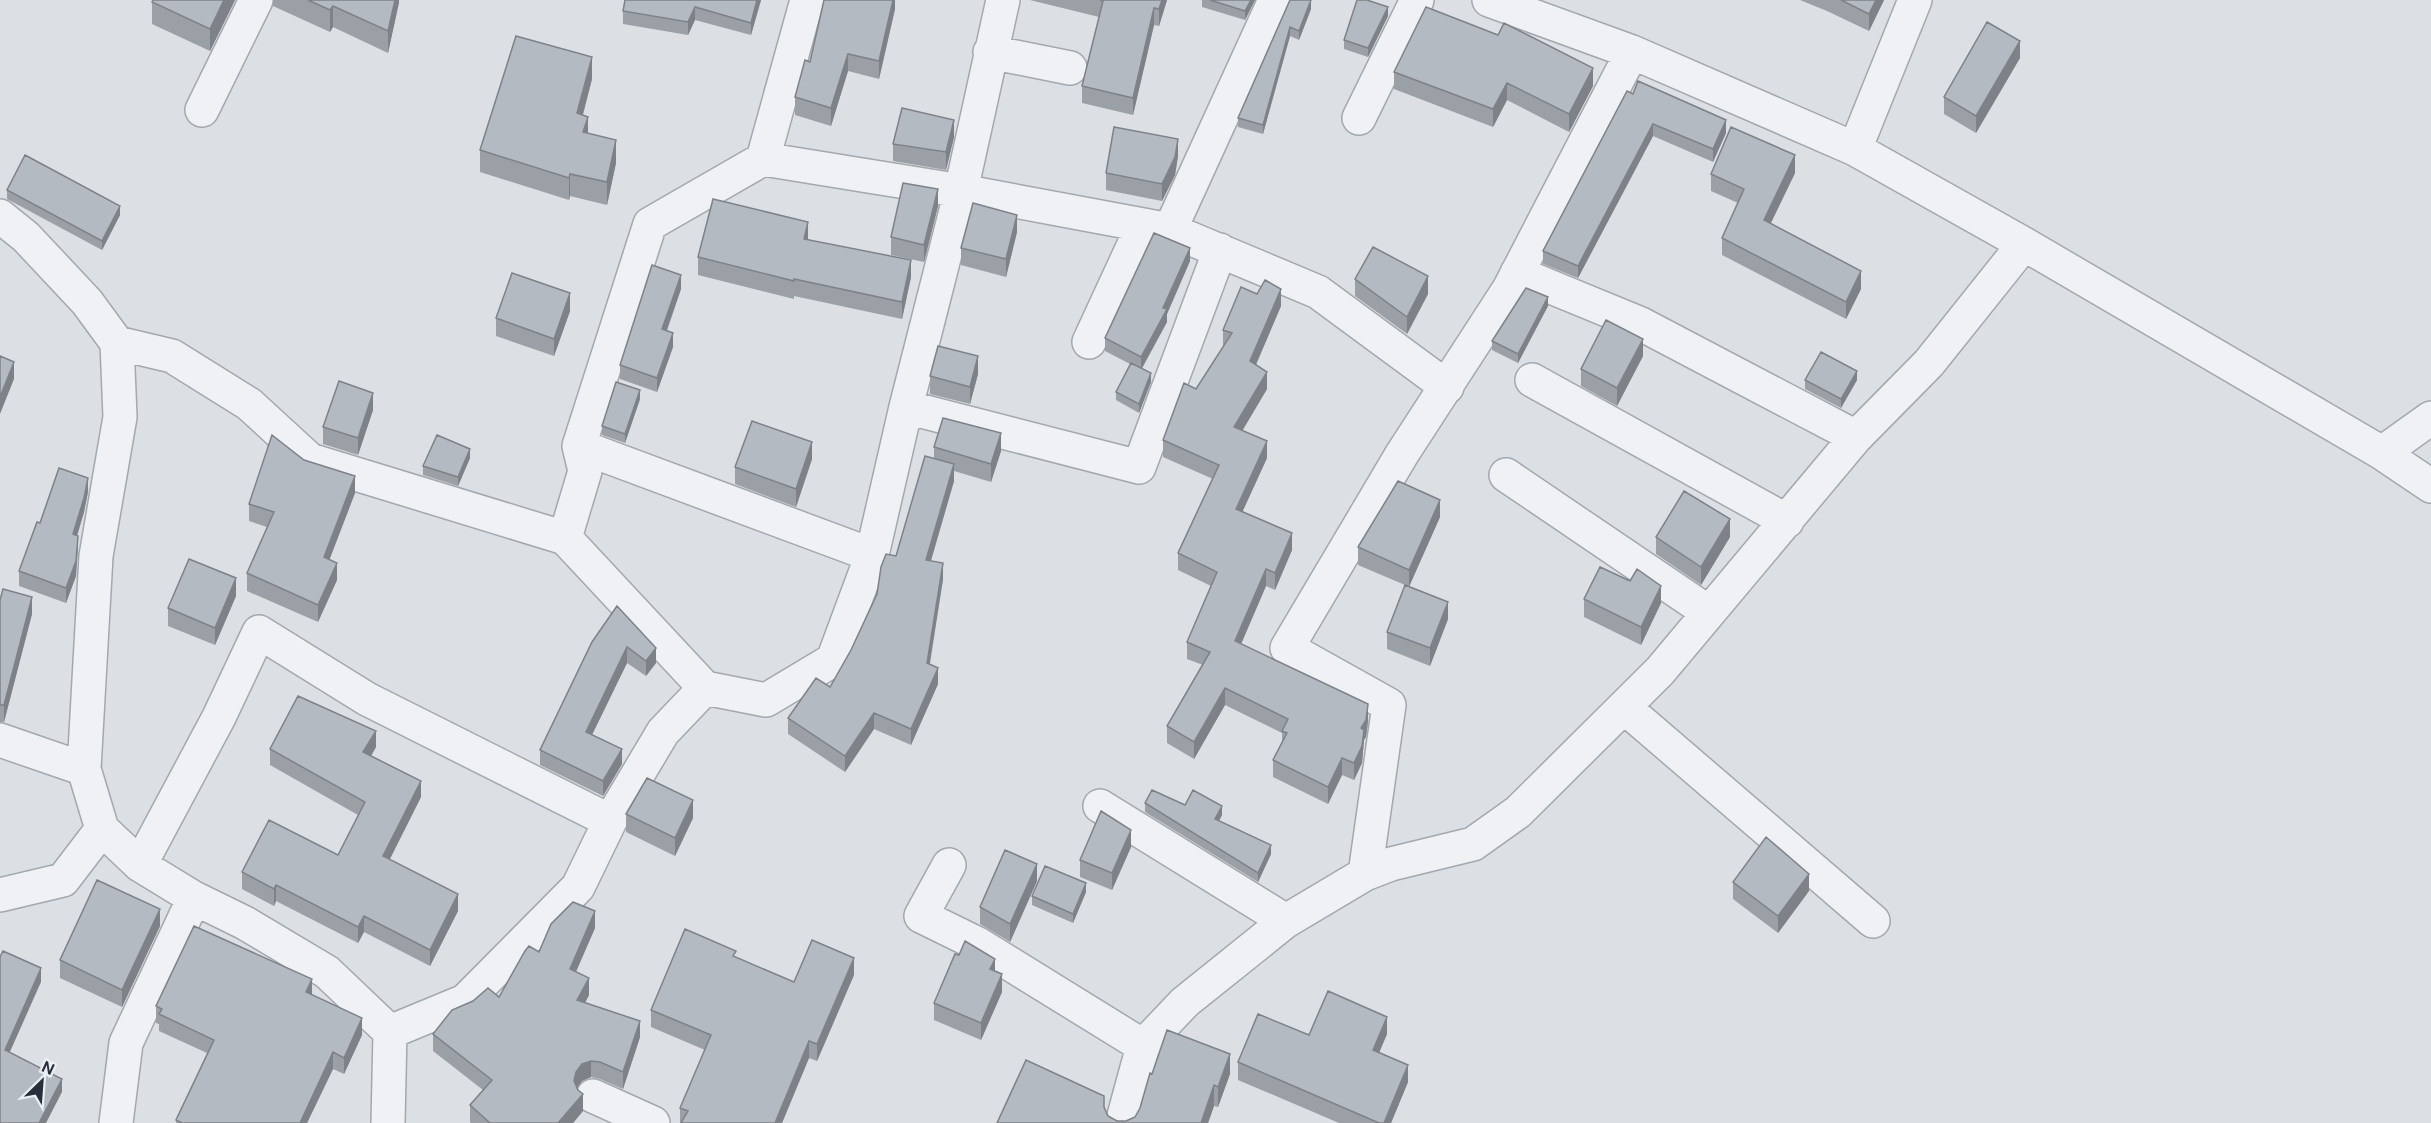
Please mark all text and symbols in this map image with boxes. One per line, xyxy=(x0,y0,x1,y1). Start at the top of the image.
north arrow xyxy=(12,1051,72,1111)
text: N xyxy=(38,1056,58,1080)

